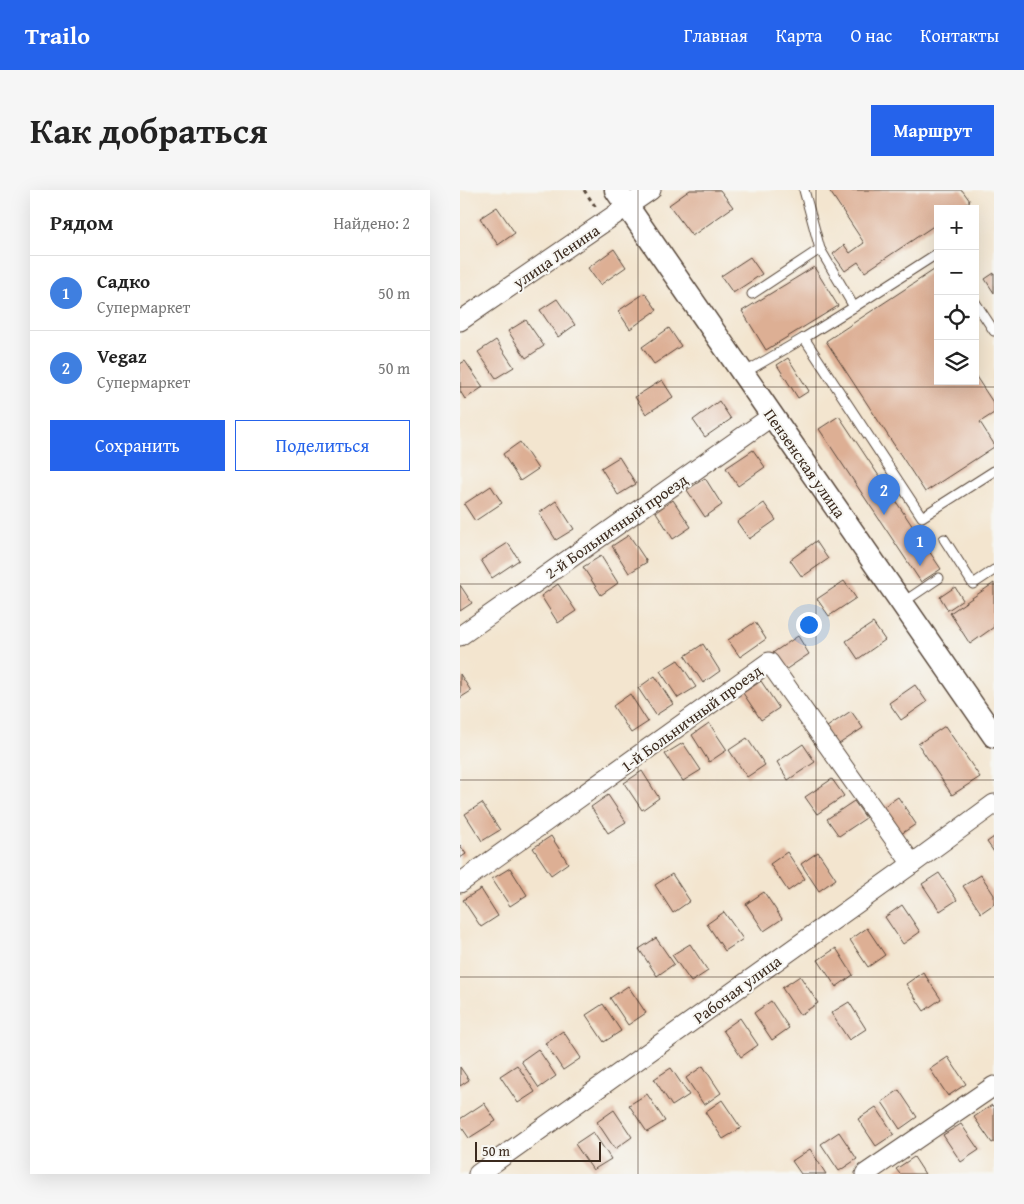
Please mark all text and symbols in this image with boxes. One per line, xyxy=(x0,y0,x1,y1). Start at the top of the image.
text: Trailo xyxy=(25,18,90,53)
text: Главная xyxy=(684,22,748,49)
text: Карта xyxy=(776,22,822,49)
text: О нас xyxy=(850,22,892,49)
text: Контакты xyxy=(920,22,999,49)
text: Как добраться xyxy=(30,105,268,156)
button: Маршрут xyxy=(871,105,994,156)
map controls xyxy=(934,205,979,385)
button: + xyxy=(934,205,979,250)
text: Рядом xyxy=(50,207,113,238)
text: Найдено: 2 xyxy=(333,211,410,235)
street label: улица Ленина xyxy=(507,218,605,294)
button: − xyxy=(934,250,979,295)
text: Садко xyxy=(97,267,150,295)
text: 1 xyxy=(62,281,70,305)
text: 50 m xyxy=(378,281,410,305)
text: Супермаркет xyxy=(97,295,190,319)
button: locate xyxy=(934,295,979,340)
button: layers xyxy=(934,340,979,385)
text: Vegaz xyxy=(97,342,147,370)
text: 2 xyxy=(62,356,70,380)
text: 50 m xyxy=(378,356,410,380)
text: Супермаркет xyxy=(97,370,190,394)
street label: Пензенская улица xyxy=(758,403,852,523)
button: Сохранить xyxy=(50,420,225,471)
button: Поделиться xyxy=(235,420,410,471)
street label: 2-й Больничный проезд xyxy=(540,467,693,584)
pin: 2 xyxy=(868,474,900,515)
pin: 1 xyxy=(904,525,936,566)
your location xyxy=(796,612,822,638)
street label: 1-й Больничный проезд xyxy=(615,658,767,778)
street label: Рабочая улица xyxy=(688,949,786,1029)
scale bar xyxy=(475,1139,601,1162)
text: 50 m xyxy=(482,1141,510,1161)

